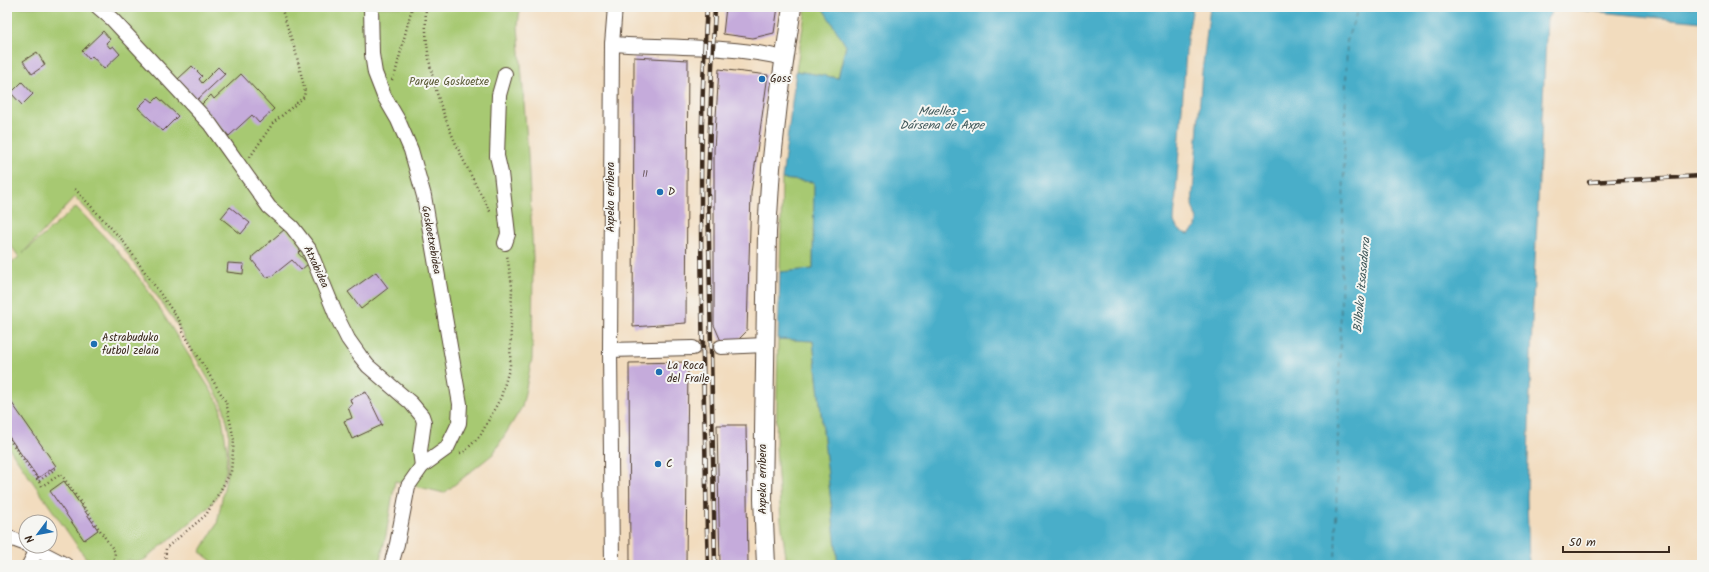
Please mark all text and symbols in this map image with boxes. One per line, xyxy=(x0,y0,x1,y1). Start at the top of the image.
place label: Goss xyxy=(770,70,791,88)
park label: Parque Goskoetxe xyxy=(409,73,489,91)
marker: Goss xyxy=(757,74,767,84)
water label: Muelles - Dársena de Axpe xyxy=(900,102,986,135)
street label: Axpeko erribera xyxy=(602,162,620,232)
house number: 11 xyxy=(642,167,648,182)
place label: D xyxy=(668,183,675,201)
marker: D xyxy=(655,187,665,197)
street label: Goskoetxebidea xyxy=(416,204,446,276)
water label: Bilboko itsasadarra xyxy=(1348,235,1376,333)
street label: Atxabidea xyxy=(298,243,334,291)
place label: Astrabuduko futbol zelaia xyxy=(102,329,159,360)
marker: Astrabuduko futbol zelaia xyxy=(89,339,99,349)
place label: La Roca del Fraile xyxy=(667,357,709,388)
marker: La Roca del Fraile xyxy=(654,367,664,377)
street label: Axpeko erribera xyxy=(754,444,772,514)
place label: C xyxy=(666,455,673,473)
marker: C xyxy=(653,459,663,469)
north arrow xyxy=(18,514,58,554)
scale bar xyxy=(1563,528,1669,554)
text: N xyxy=(21,531,40,546)
text: 50 m xyxy=(1569,533,1596,552)

